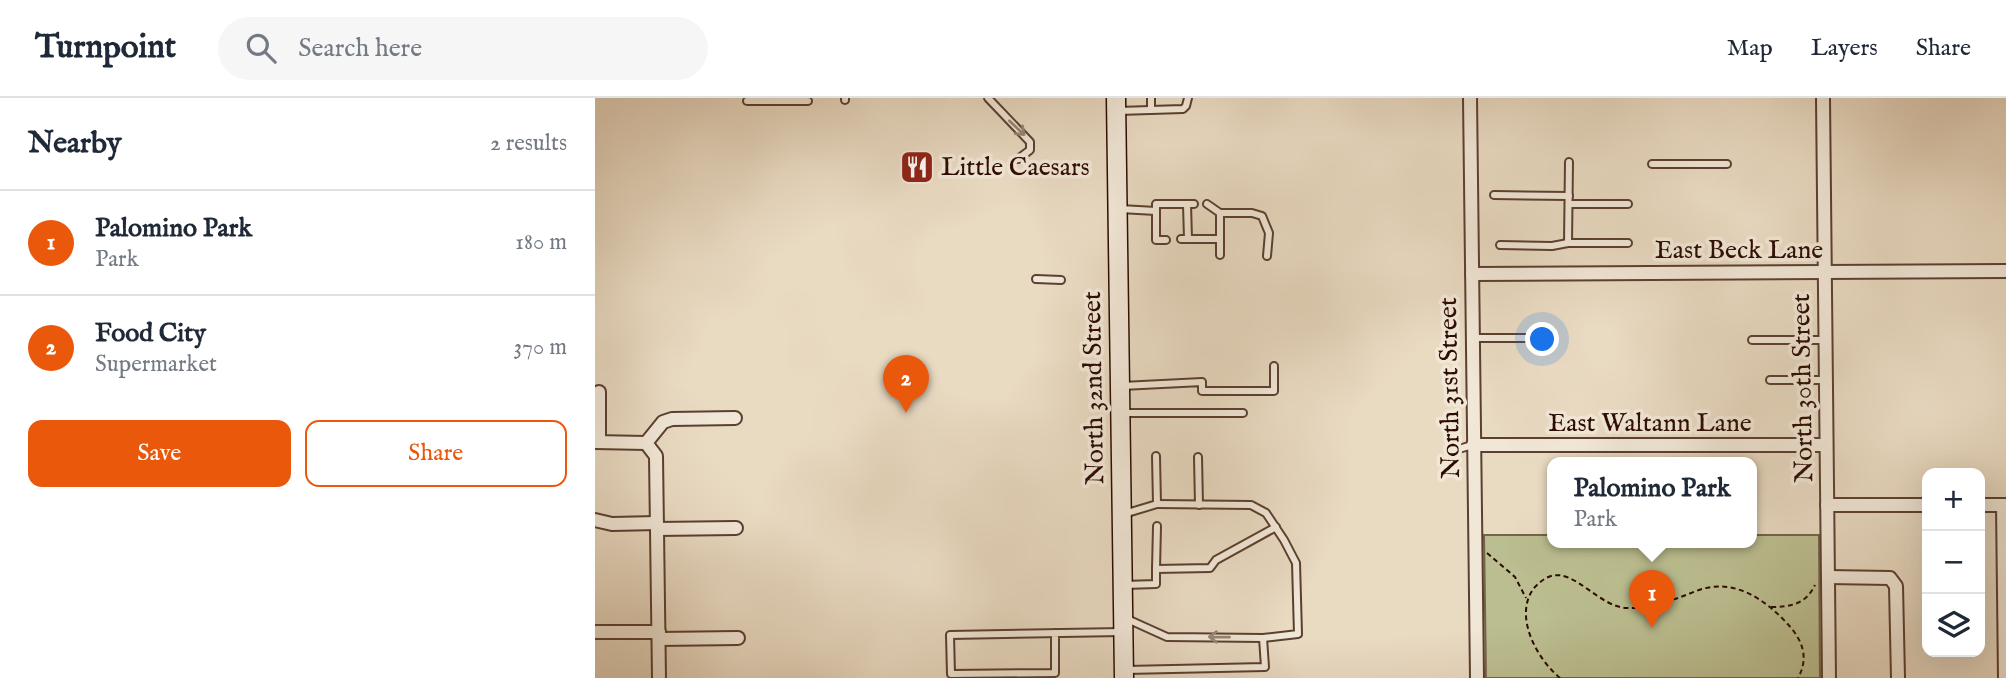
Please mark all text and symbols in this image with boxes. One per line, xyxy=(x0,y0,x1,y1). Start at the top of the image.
search box xyxy=(218,17,708,80)
text: Turnpoint xyxy=(35,27,176,69)
icon: search xyxy=(242,29,280,67)
text: Search here xyxy=(298,32,422,65)
text: Map xyxy=(1727,33,1773,64)
text: Layers xyxy=(1811,33,1878,64)
text: Share xyxy=(1916,33,1971,64)
one-way arrow xyxy=(1008,120,1026,136)
text: Nearby xyxy=(28,125,121,163)
text: 2 results xyxy=(490,129,567,158)
restaurant icon: Little Caesars xyxy=(898,148,936,186)
place label: Little Caesars xyxy=(941,151,1090,184)
text: Palomino Park xyxy=(95,212,252,245)
text: 1 xyxy=(47,228,55,257)
text: 180 m xyxy=(515,228,567,257)
street label: East Beck Lane xyxy=(1655,234,1823,267)
text: Park xyxy=(95,245,139,274)
street label: North 32nd Street xyxy=(1076,291,1112,485)
street label: North 30th Street xyxy=(1785,293,1821,483)
street label: North 31st Street xyxy=(1432,297,1468,479)
text: Food City xyxy=(95,317,206,350)
your location xyxy=(1525,322,1559,356)
text: 2 xyxy=(46,333,56,362)
text: 370 m xyxy=(514,333,567,362)
text: Supermarket xyxy=(95,350,217,379)
pin: 2 xyxy=(883,355,929,413)
street label: East Waltann Lane xyxy=(1548,407,1752,440)
button: Save xyxy=(28,420,291,487)
button: Share xyxy=(305,420,567,487)
popup xyxy=(1547,457,1757,548)
map controls xyxy=(1922,468,1985,657)
button: + xyxy=(1922,468,1985,531)
text: Palomino Park xyxy=(1573,472,1731,505)
text: Park xyxy=(1573,505,1617,534)
button: − xyxy=(1922,531,1985,594)
pin: 1 xyxy=(1629,570,1675,628)
button: layers xyxy=(1922,594,1985,657)
one-way arrow xyxy=(1208,631,1231,644)

